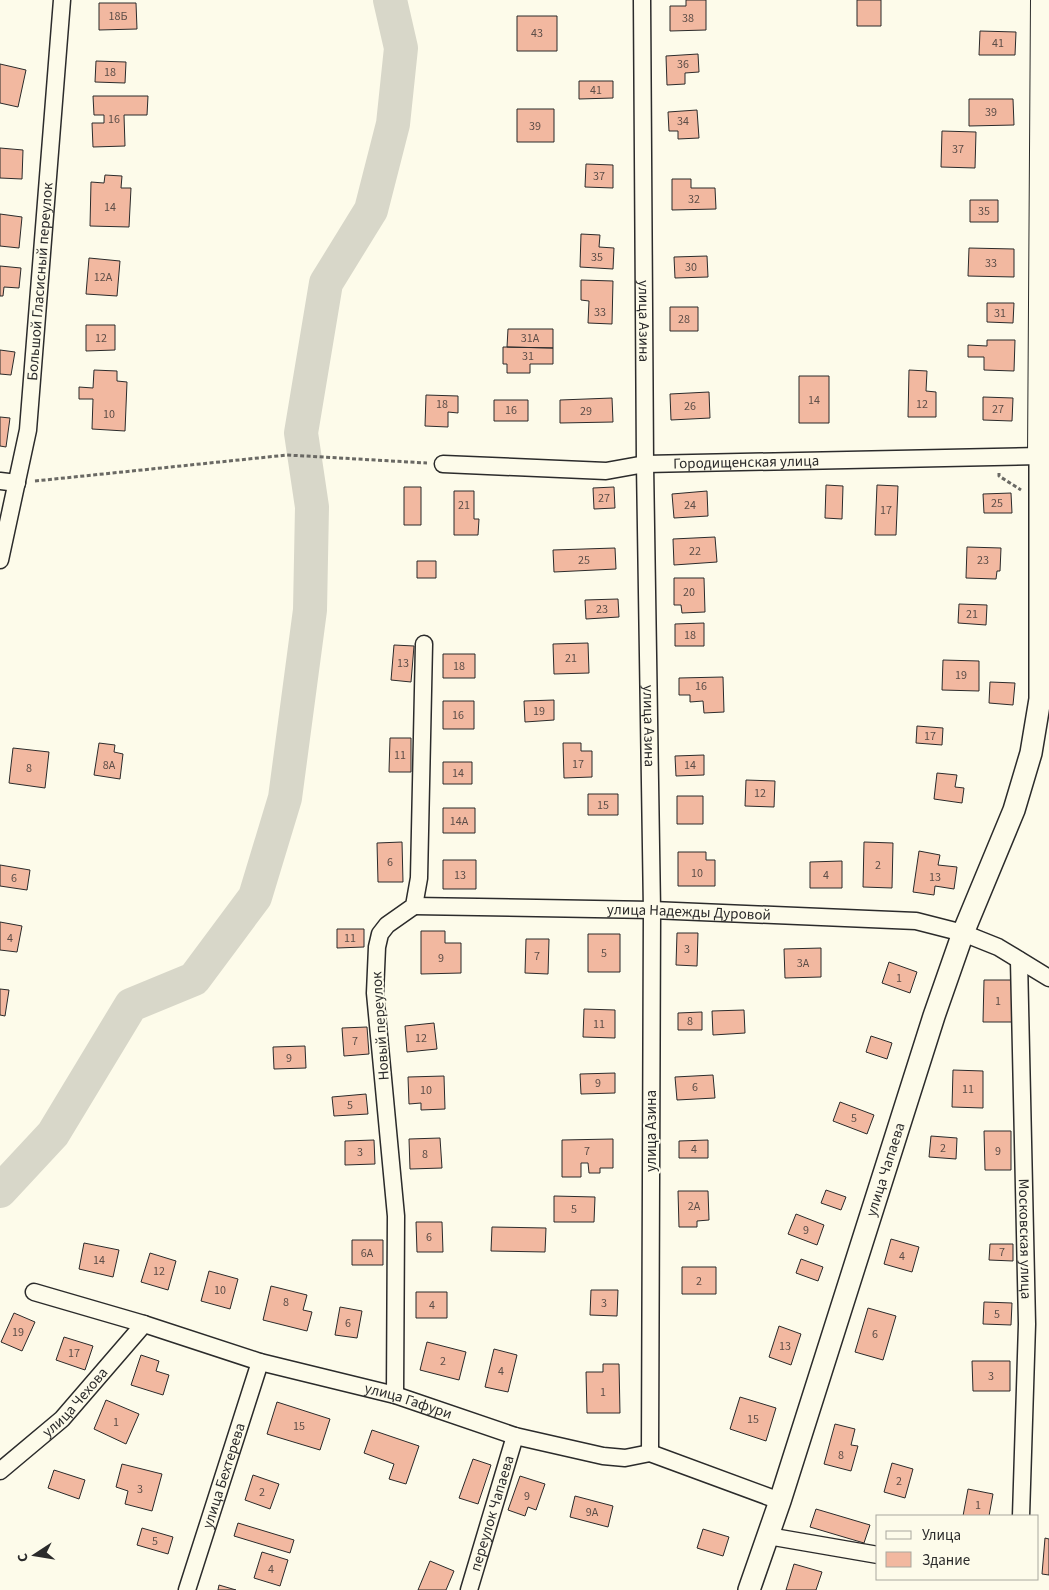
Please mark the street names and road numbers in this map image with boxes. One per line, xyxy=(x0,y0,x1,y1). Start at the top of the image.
street label: Большой Гласисный переулок xyxy=(22,181,59,381)
street label: улица Азина xyxy=(633,280,654,362)
street label: Городищенская улица xyxy=(673,450,819,474)
street label: улица Азина xyxy=(637,685,660,767)
street label: улица Надежды Дуровой xyxy=(607,899,771,926)
street label: Новый переулок xyxy=(366,970,395,1081)
street label: улица Азина xyxy=(641,1090,662,1172)
street label: улица Чапаева xyxy=(861,1120,910,1219)
street label: Московская улица xyxy=(1013,1178,1036,1299)
street label: улица Чехова xyxy=(38,1363,113,1442)
street label: улица Гафури xyxy=(362,1378,455,1425)
street label: улица Бехтерева xyxy=(197,1420,251,1531)
street label: переулок Чапаева xyxy=(465,1453,520,1574)

